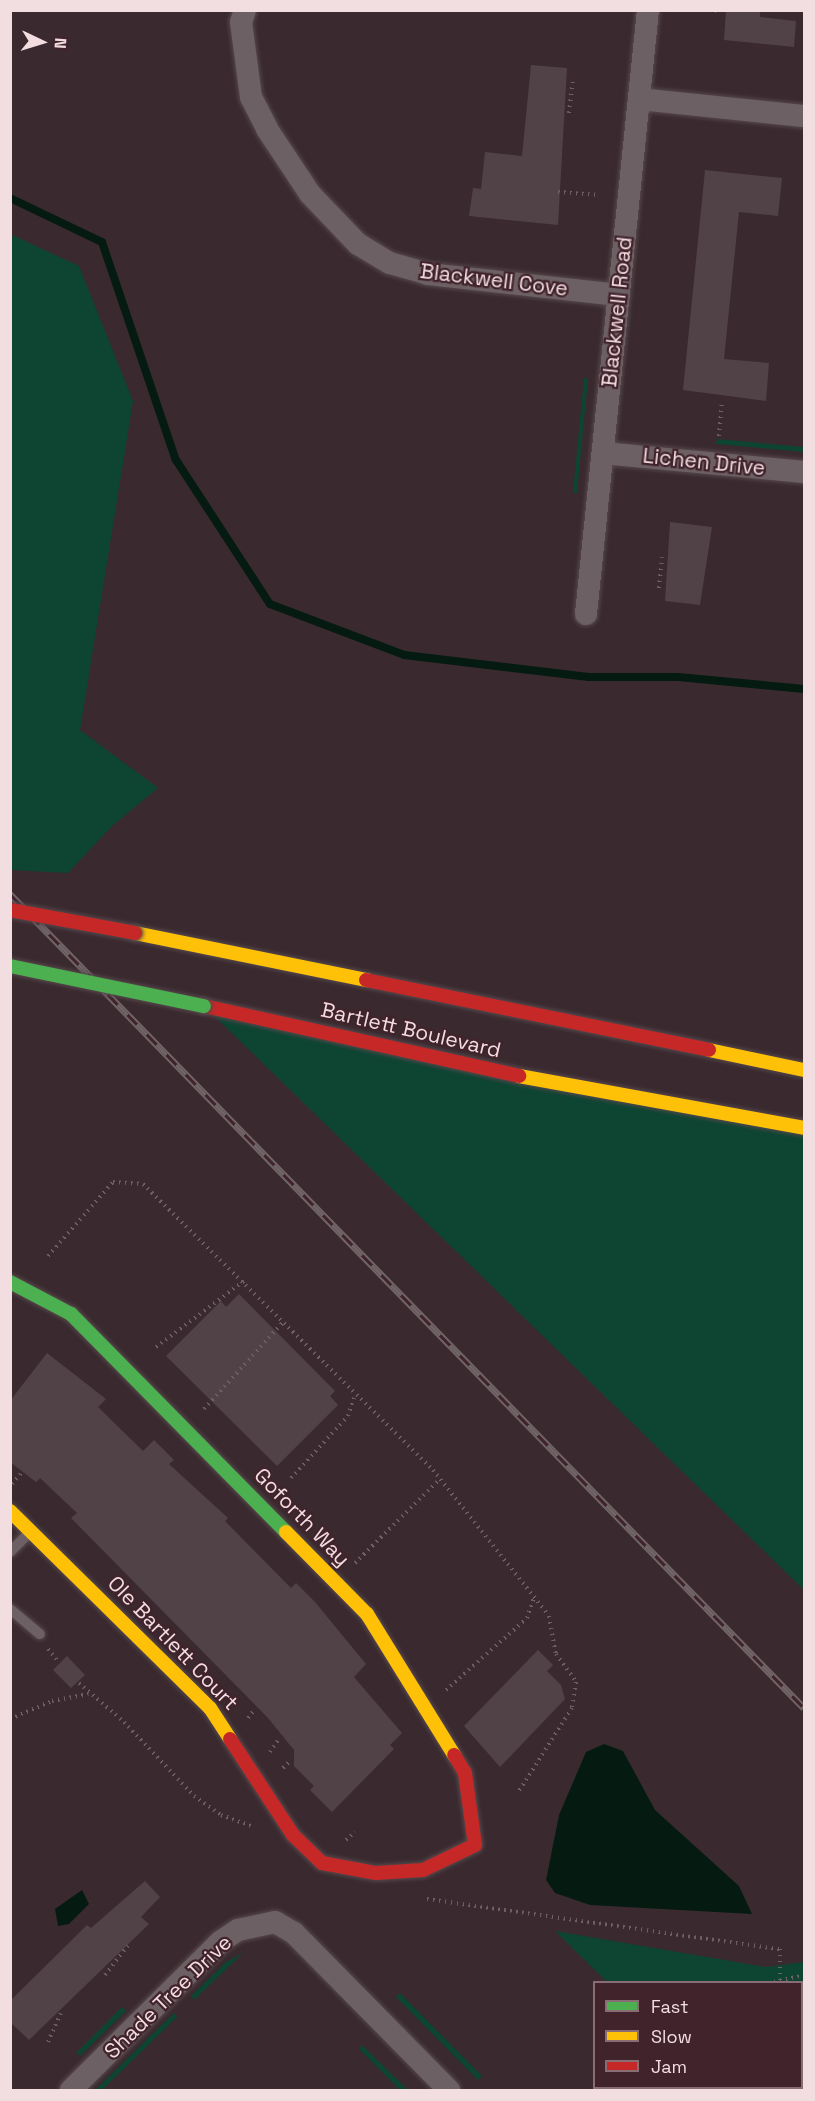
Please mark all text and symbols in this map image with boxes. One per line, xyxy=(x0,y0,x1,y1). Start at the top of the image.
north arrow xyxy=(12,12,72,72)
text: N xyxy=(50,37,71,49)
street label: Blackwell Road xyxy=(597,236,637,388)
street label: Blackwell Cove xyxy=(419,258,569,302)
street label: Lichen Drive xyxy=(641,443,767,481)
street label: Bartlett Boulevard xyxy=(319,997,503,1063)
street label: Goforth Way xyxy=(249,1463,355,1571)
street label: Ole Bartlett Court xyxy=(103,1571,243,1715)
street label: Shade Tree Drive xyxy=(99,1930,237,2064)
legend xyxy=(593,1981,803,2089)
text: Fast xyxy=(651,1995,688,2018)
text: Slow xyxy=(651,2025,692,2048)
text: Jam xyxy=(651,2055,687,2078)

